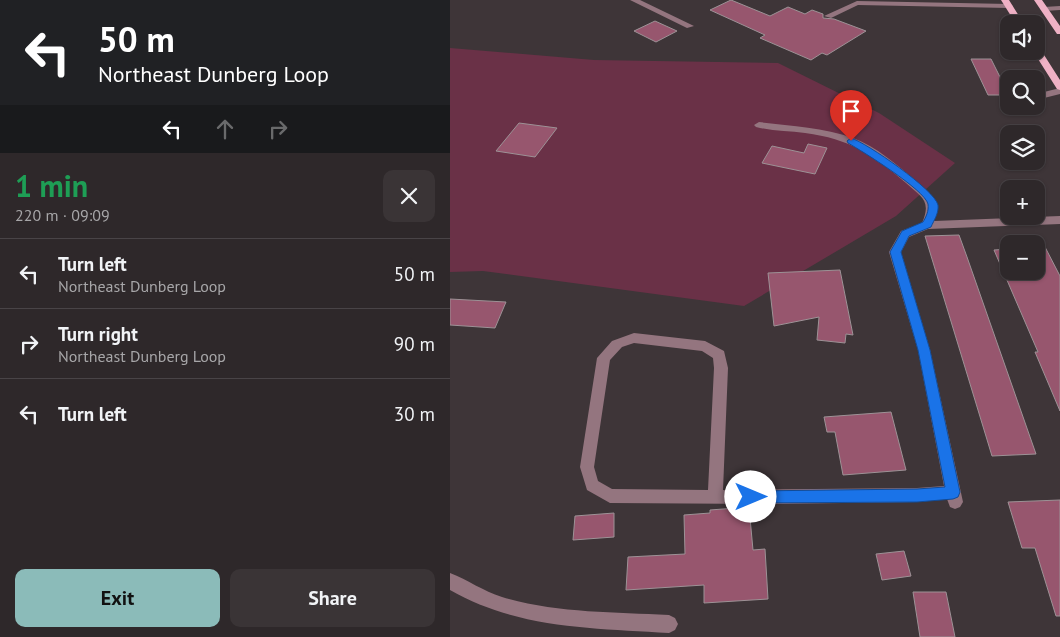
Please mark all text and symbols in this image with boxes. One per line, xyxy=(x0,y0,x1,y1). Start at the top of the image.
map controls xyxy=(1000,15,1045,280)
button: sound xyxy=(1000,15,1045,60)
text: 50 m xyxy=(98,16,175,62)
icon: left xyxy=(15,20,80,85)
text: Northeast Dunberg Loop xyxy=(98,60,329,88)
button: search xyxy=(1000,70,1045,115)
pin xyxy=(830,90,872,141)
icon: arrive xyxy=(837,97,865,125)
icon: left xyxy=(158,115,186,143)
icon: ahead xyxy=(211,115,239,143)
icon: right xyxy=(264,115,292,143)
button: layers xyxy=(1000,125,1045,170)
text: 1 min xyxy=(15,166,88,205)
button: close xyxy=(383,170,435,222)
button: + xyxy=(1000,180,1045,225)
text: 220 m · 09:09 xyxy=(15,205,110,225)
button: − xyxy=(1000,235,1045,280)
text: Turn left xyxy=(58,252,127,276)
icon: left xyxy=(15,260,43,288)
text: 50 m xyxy=(394,262,435,286)
text: Northeast Dunberg Loop xyxy=(58,276,226,296)
text: Turn right xyxy=(58,322,138,346)
icon: right xyxy=(15,330,43,358)
text: 90 m xyxy=(394,332,435,356)
text: Northeast Dunberg Loop xyxy=(58,346,226,366)
icon: left xyxy=(15,400,43,428)
text: Turn left xyxy=(58,402,127,426)
text: 30 m xyxy=(394,402,435,426)
position arrow xyxy=(724,470,776,522)
button: Exit xyxy=(15,569,220,627)
button: Share xyxy=(230,569,435,627)

